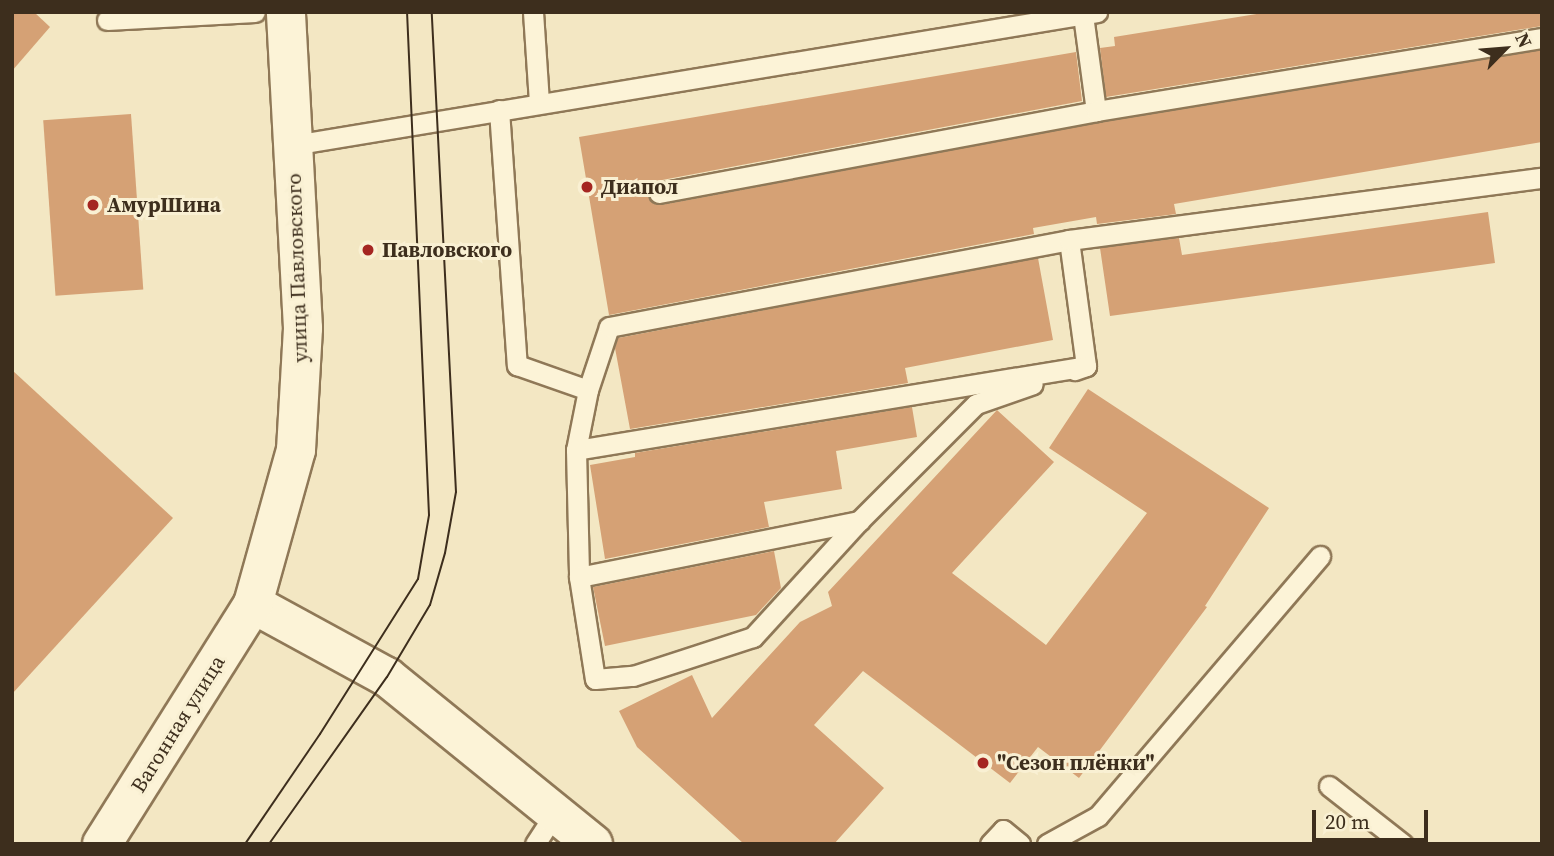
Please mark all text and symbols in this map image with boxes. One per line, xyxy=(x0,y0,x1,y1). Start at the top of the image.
north arrow xyxy=(1470,14,1540,84)
text: N xyxy=(1509,28,1539,52)
street label: улица Павловского xyxy=(281,173,313,363)
place label: Диапол xyxy=(601,174,678,200)
marker: Диапол xyxy=(579,179,595,195)
place label: АмурШина xyxy=(107,192,221,218)
marker: АмурШина xyxy=(85,197,101,213)
place label: Павловского xyxy=(382,237,512,263)
marker: Павловского xyxy=(360,242,376,258)
street label: Вагонная улица xyxy=(126,651,230,797)
place label: "Сезон плёнки" xyxy=(997,750,1155,776)
marker: "Сезон плёнки" xyxy=(975,755,991,771)
scale bar xyxy=(1316,796,1432,840)
text: 20 m xyxy=(1325,807,1370,836)

